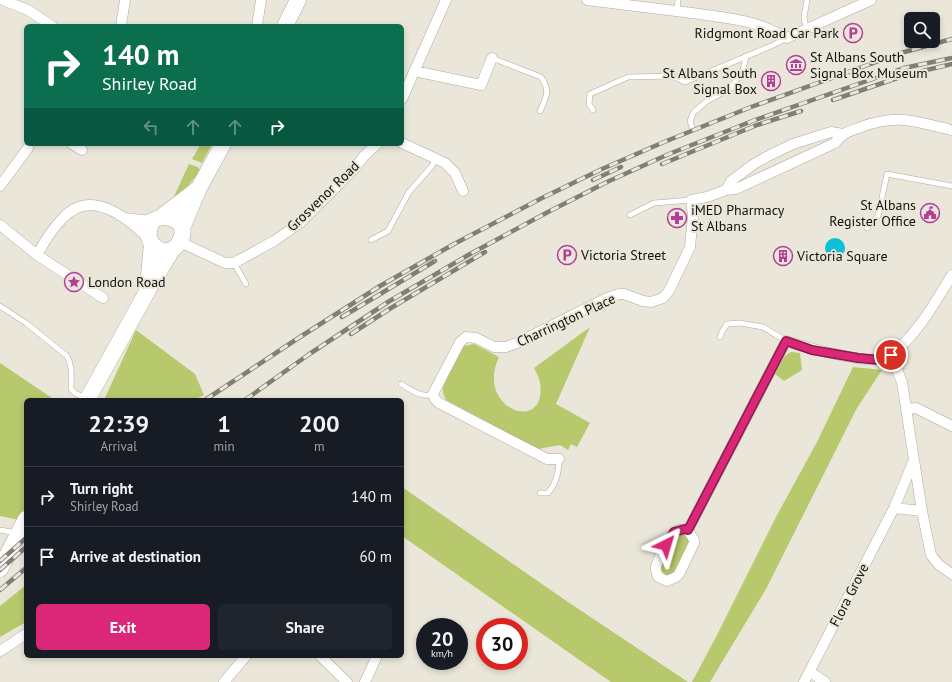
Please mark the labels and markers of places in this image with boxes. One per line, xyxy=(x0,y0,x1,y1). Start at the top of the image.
parking icon: Ridgmont Road Car Park xyxy=(842,22,864,44)
place label: Ridgmont Road Car Park xyxy=(695,24,839,42)
place label: St Albans South Signal Box Museum xyxy=(810,48,928,82)
museum icon: St Albans South Signal Box Museum xyxy=(785,54,807,76)
place label: St Albans South Signal Box xyxy=(663,64,757,98)
building icon: St Albans South Signal Box xyxy=(760,70,782,92)
place label: St Albans Register Office xyxy=(829,196,916,230)
place label: iMED Pharmacy St Albans xyxy=(691,201,785,235)
public building icon: St Albans Register Office xyxy=(919,202,941,224)
pharmacy icon: iMED Pharmacy St Albans xyxy=(666,207,688,229)
parking icon: Victoria Street xyxy=(556,244,578,266)
building icon: Victoria Square xyxy=(772,245,794,267)
place label: Victoria Street xyxy=(580,246,666,264)
place label: Victoria Square xyxy=(796,247,888,265)
place icon: London Road xyxy=(63,271,85,293)
place label: London Road xyxy=(88,273,166,291)
pin xyxy=(874,338,908,372)

